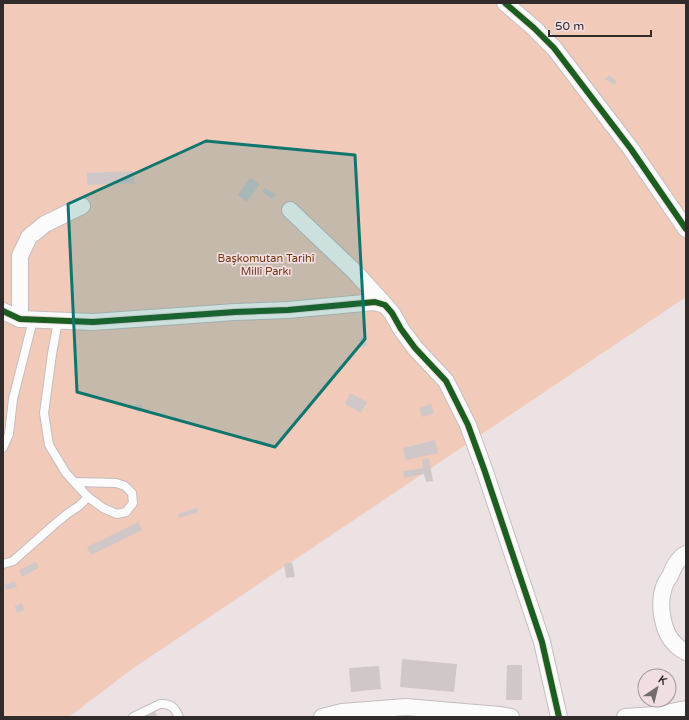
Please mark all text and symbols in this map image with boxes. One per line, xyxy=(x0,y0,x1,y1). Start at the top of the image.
scale bar xyxy=(549,12,651,38)
text: 50 m xyxy=(555,19,584,33)
park label: Başkomutan Tarihî Millî Parkı xyxy=(218,252,315,278)
north arrow xyxy=(637,668,677,708)
text: K xyxy=(656,673,670,688)

